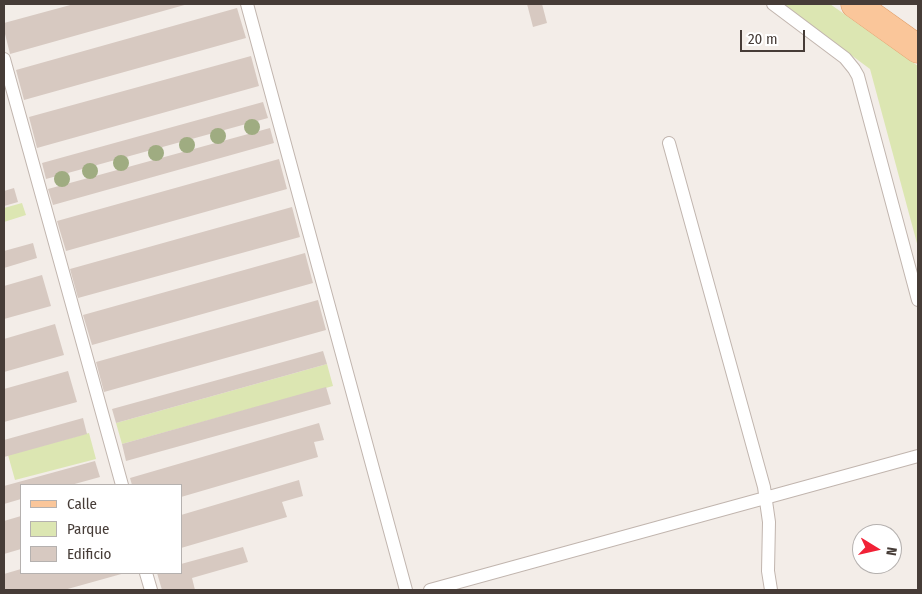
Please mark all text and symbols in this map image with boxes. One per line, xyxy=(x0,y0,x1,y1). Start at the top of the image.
scale bar xyxy=(742,20,807,52)
text: 20 m xyxy=(748,30,778,48)
legend xyxy=(20,484,182,574)
text: Calle xyxy=(67,495,97,513)
text: Parque xyxy=(67,520,110,538)
north arrow xyxy=(852,524,902,574)
text: Edificio xyxy=(67,545,112,563)
text: N xyxy=(882,546,900,557)

